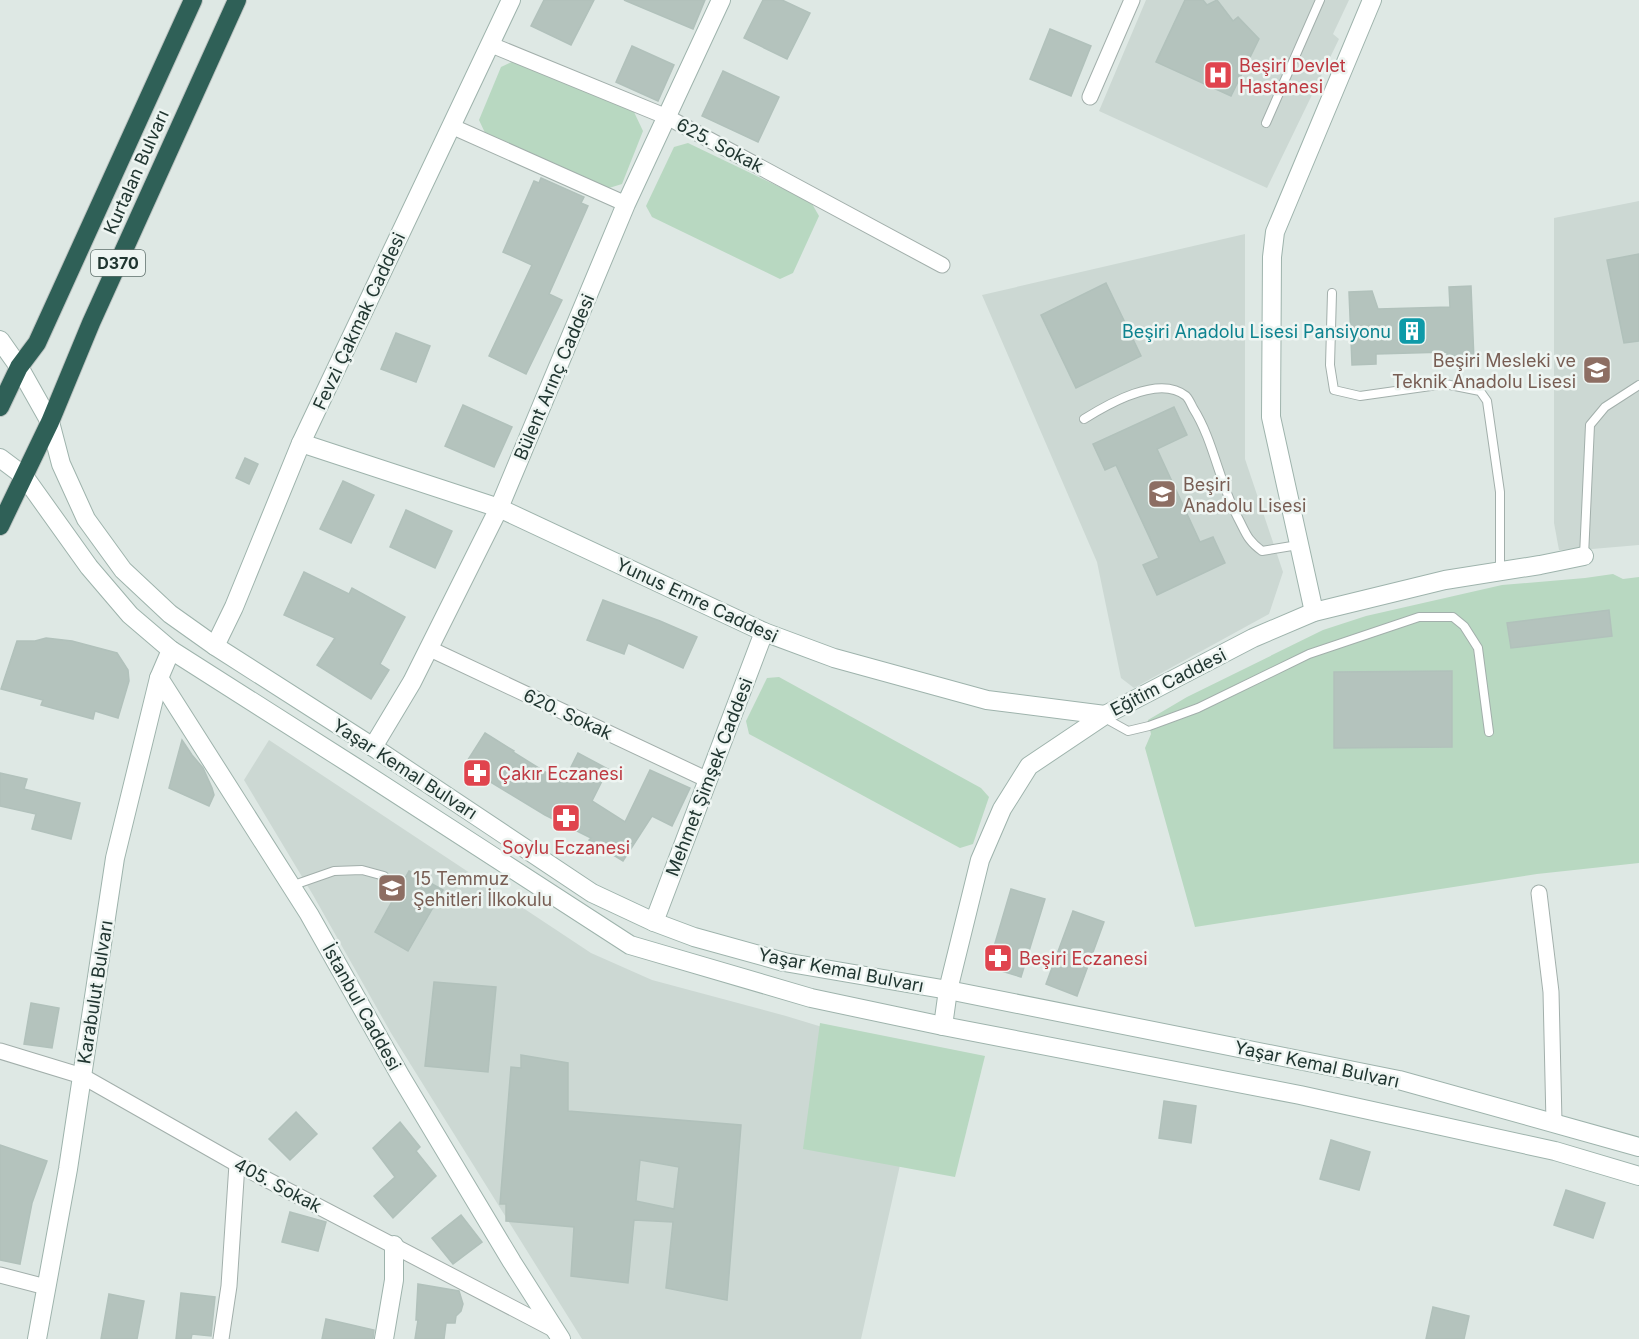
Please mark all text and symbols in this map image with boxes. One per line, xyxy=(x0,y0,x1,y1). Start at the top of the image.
place label: Beşiri Devlet Hastanesi xyxy=(1239,55,1346,97)
hospital icon: Beşiri Devlet Hastanesi xyxy=(1202,59,1234,91)
street label: Kurtalan Bulvarı xyxy=(99,107,173,237)
street label: 625. Sokak xyxy=(673,113,767,177)
street label: Fevzi Çakmak Caddesi xyxy=(309,229,409,413)
road number: D370 xyxy=(91,250,145,276)
street label: Bülent Arınç Caddesi xyxy=(509,291,599,463)
building icon: Beşiri Anadolu Lisesi Pansiyonu xyxy=(1396,315,1428,347)
place label: Beşiri Anadolu Lisesi Pansiyonu xyxy=(1122,321,1391,342)
place label: Beşiri Mesleki ve Teknik Anadolu Lisesi xyxy=(1392,350,1576,392)
school or university icon: Beşiri Mesleki ve Teknik Anadolu Lisesi xyxy=(1581,354,1613,386)
place label: Beşiri Anadolu Lisesi xyxy=(1183,474,1306,516)
school or university icon: Beşiri Anadolu Lisesi xyxy=(1146,478,1178,510)
street label: Yunus Emre Caddesi xyxy=(613,553,781,647)
street label: Eğitim Caddesi xyxy=(1107,644,1229,720)
street label: Mehmet Şimşek Caddesi xyxy=(661,675,757,879)
street label: 620. Sokak xyxy=(520,684,616,744)
street label: Yaşar Kemal Bulvarı xyxy=(329,714,481,824)
pharmacy icon: Çakır Eczanesi xyxy=(461,757,493,789)
place label: Çakır Eczanesi xyxy=(498,763,623,784)
pharmacy icon: Soylu Eczanesi xyxy=(550,802,582,834)
place label: Soylu Eczanesi xyxy=(502,837,630,858)
place label: 15 Temmuz Şehitleri İlkokulu xyxy=(413,868,552,910)
school or university icon: 15 Temmuz Şehitleri İlkokulu xyxy=(376,872,408,904)
street label: Karabulut Bulvarı xyxy=(73,919,117,1065)
street label: İstanbul Caddesi xyxy=(318,939,406,1074)
pharmacy icon: Beşiri Eczanesi xyxy=(982,942,1014,974)
street label: Yaşar Kemal Bulvarı xyxy=(756,944,926,996)
place label: Beşiri Eczanesi xyxy=(1019,948,1148,969)
street label: Yaşar Kemal Bulvarı xyxy=(1233,1036,1401,1092)
street label: 405. Sokak xyxy=(231,1153,325,1217)

